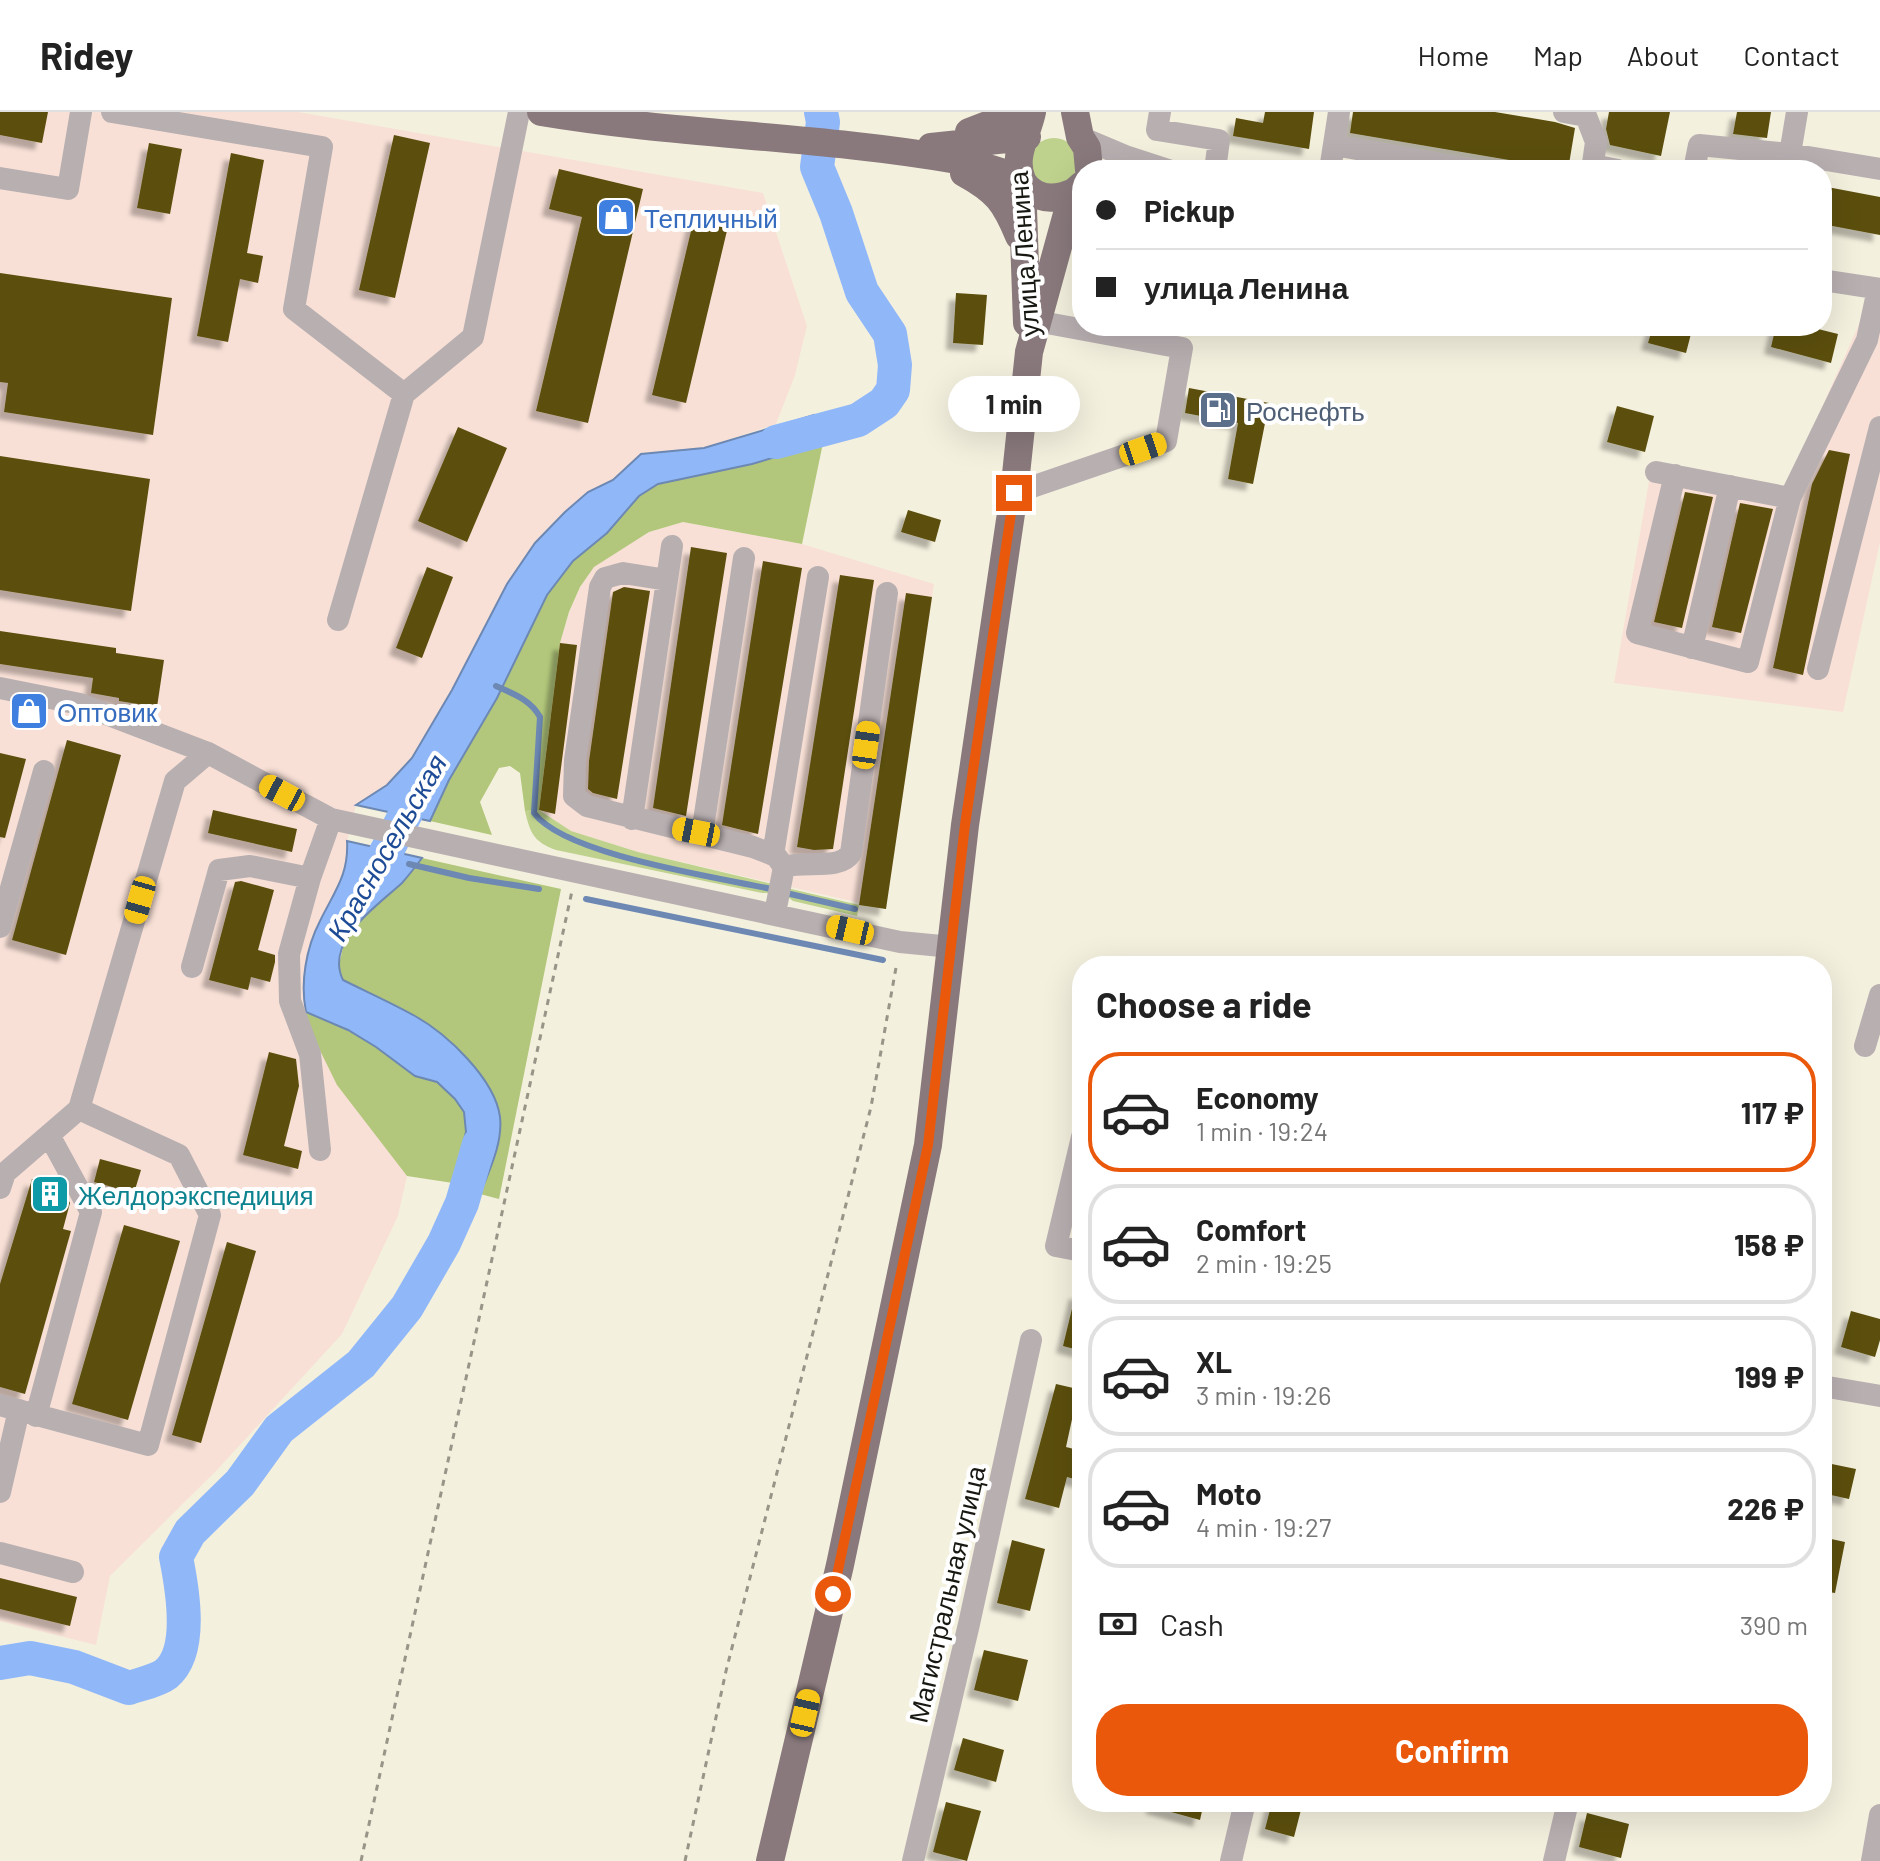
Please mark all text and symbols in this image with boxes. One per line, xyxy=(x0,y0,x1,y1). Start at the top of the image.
text: Ridey xyxy=(40,32,133,78)
text: Home xyxy=(1418,38,1489,72)
text: Map xyxy=(1533,38,1583,72)
text: About xyxy=(1627,38,1699,72)
text: Contact xyxy=(1743,38,1840,72)
street label: улица Ленина xyxy=(1002,170,1044,338)
text: Pickup xyxy=(1144,192,1235,228)
shop icon: Тепличный xyxy=(595,196,637,238)
place label: Тепличный xyxy=(644,202,778,233)
text: улица Ленина xyxy=(1144,269,1348,305)
callout: 1 min xyxy=(948,377,1080,433)
text: 1 min xyxy=(986,388,1042,419)
fuel station icon: Роснефть xyxy=(1197,389,1239,431)
place label: Роснефть xyxy=(1246,395,1365,426)
car xyxy=(1116,430,1170,468)
route end xyxy=(996,475,1032,511)
shop icon: Оптовик xyxy=(8,690,50,732)
place label: Оптовик xyxy=(57,696,158,727)
car xyxy=(851,720,881,770)
water label: Красносельская xyxy=(319,748,453,946)
car xyxy=(255,771,309,815)
car xyxy=(670,816,722,848)
car xyxy=(122,874,158,926)
car xyxy=(824,913,876,947)
text: Choose a ride xyxy=(1096,982,1312,1025)
icon: car xyxy=(1100,1076,1172,1148)
text: Economy xyxy=(1196,1079,1319,1115)
text: 117 ₽ xyxy=(1741,1094,1804,1130)
text: 1 min · 19:24 xyxy=(1196,1115,1328,1146)
building icon: Желдорэкспедиция xyxy=(29,1173,71,1215)
place label: Желдорэкспедиция xyxy=(78,1179,314,1210)
icon: car xyxy=(1100,1208,1172,1280)
text: Comfort xyxy=(1196,1211,1306,1247)
text: 158 ₽ xyxy=(1734,1226,1804,1262)
text: 2 min · 19:25 xyxy=(1196,1247,1332,1278)
icon: car xyxy=(1100,1340,1172,1412)
text: XL xyxy=(1196,1343,1232,1379)
text: 199 ₽ xyxy=(1734,1358,1804,1394)
text: 3 min · 19:26 xyxy=(1196,1379,1331,1410)
street label: Магистральная улица xyxy=(901,1462,991,1725)
icon: car xyxy=(1100,1472,1172,1544)
text: Moto xyxy=(1196,1475,1262,1511)
text: 226 ₽ xyxy=(1727,1490,1804,1526)
text: 4 min · 19:27 xyxy=(1196,1511,1331,1542)
route start xyxy=(815,1576,851,1612)
icon: cash xyxy=(1096,1602,1140,1646)
text: Cash xyxy=(1160,1606,1224,1642)
text: 390 m xyxy=(1740,1609,1808,1640)
car xyxy=(788,1687,822,1739)
button: Confirm xyxy=(1096,1704,1808,1796)

